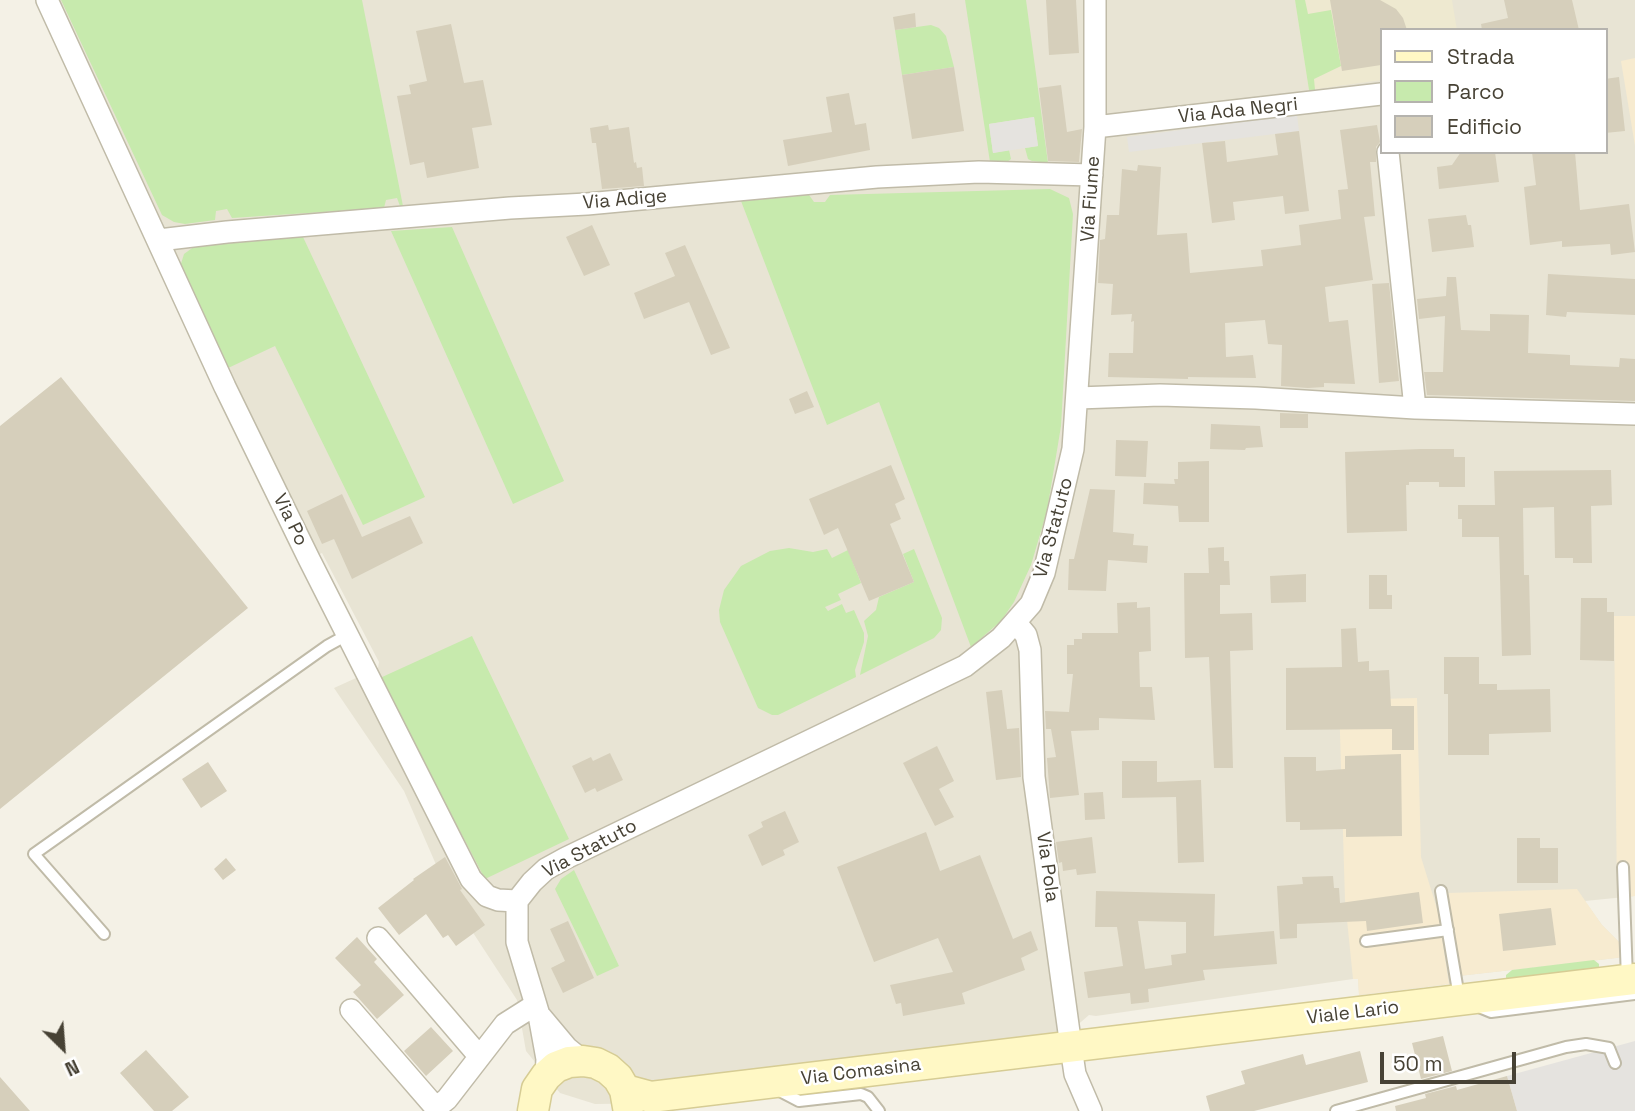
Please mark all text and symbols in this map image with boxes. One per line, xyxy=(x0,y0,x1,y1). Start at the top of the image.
legend xyxy=(1380,28,1607,154)
text: Strada xyxy=(1447,43,1514,70)
text: Parco xyxy=(1447,78,1505,105)
street label: Via Ada Negri xyxy=(1177,93,1299,129)
text: Edificio xyxy=(1447,113,1522,140)
street label: Via Fiume xyxy=(1077,155,1105,243)
street label: Via Adige xyxy=(582,185,668,215)
street label: Via Statuto xyxy=(1030,475,1078,581)
street label: Via Po xyxy=(268,490,312,550)
street label: Via Statuto xyxy=(539,815,641,883)
street label: Via Pola xyxy=(1031,830,1063,904)
street label: Viale Lario xyxy=(1305,996,1401,1030)
north arrow xyxy=(28,1013,98,1083)
scale bar xyxy=(1383,1038,1520,1082)
text: 50 m xyxy=(1393,1050,1443,1077)
text: N xyxy=(61,1053,83,1082)
street label: Via Comasina xyxy=(800,1053,922,1091)

